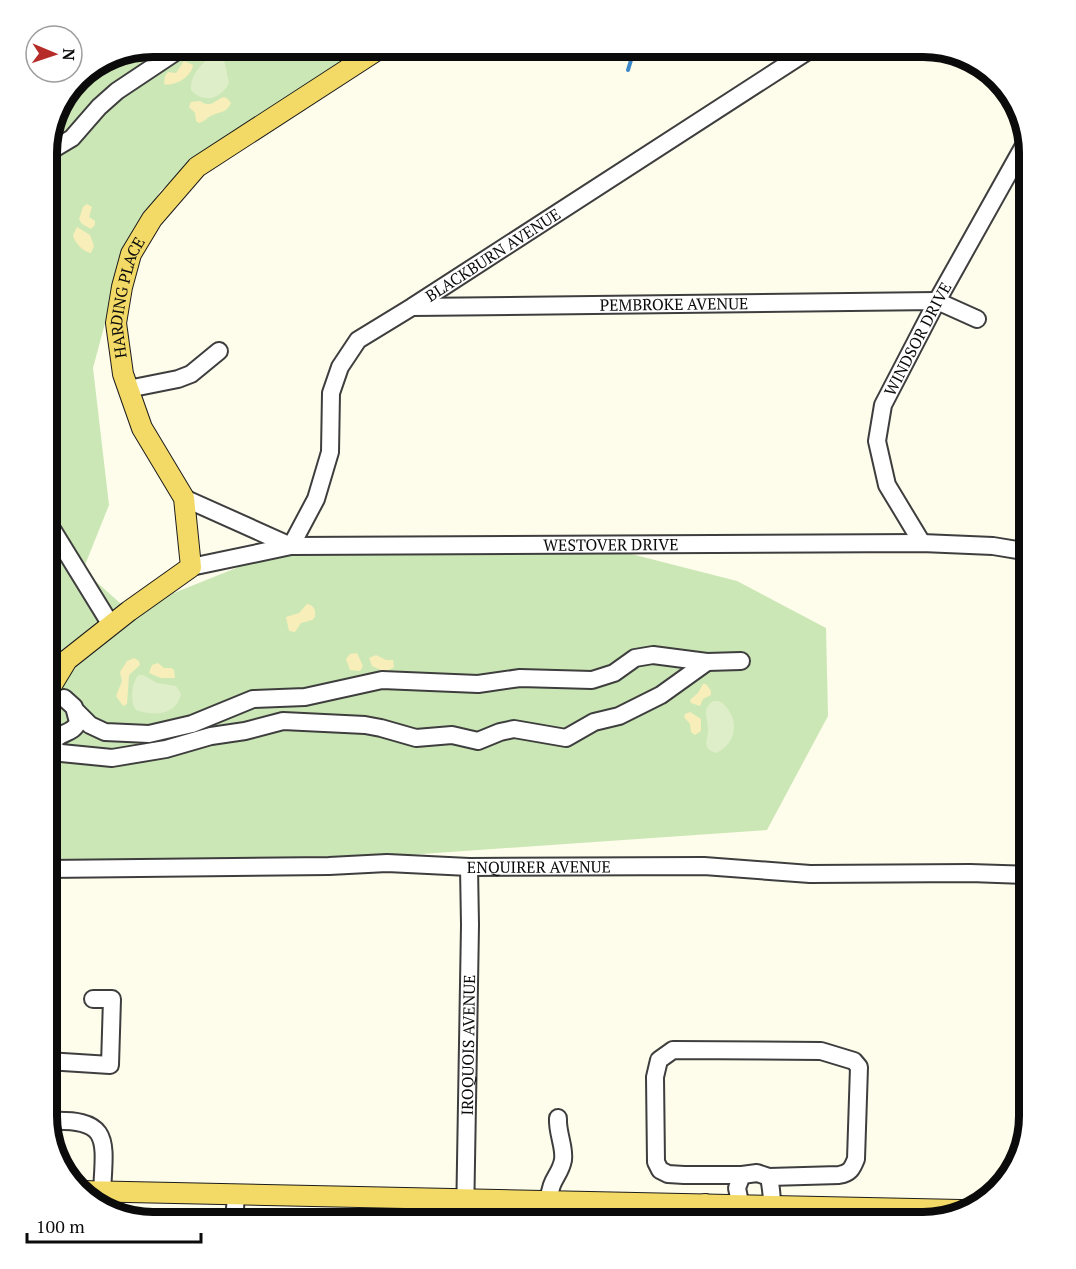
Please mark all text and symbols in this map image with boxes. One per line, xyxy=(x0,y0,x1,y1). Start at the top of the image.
north arrow xyxy=(24,24,84,84)
text: N xyxy=(58,48,80,61)
street label: BLACKBURN AVENUE xyxy=(421,203,565,307)
street label: HARDING PLACE xyxy=(105,233,150,360)
street label: WINDSOR DRIVE xyxy=(879,278,956,400)
street label: PEMBROKE AVENUE xyxy=(600,292,748,316)
street label: WESTOVER DRIVE xyxy=(543,533,679,556)
street label: ENQUIRER AVENUE xyxy=(467,855,611,878)
street label: IROQUOIS AVENUE xyxy=(456,974,480,1116)
scale bar xyxy=(27,1206,201,1244)
text: 100 m xyxy=(36,1214,85,1238)

